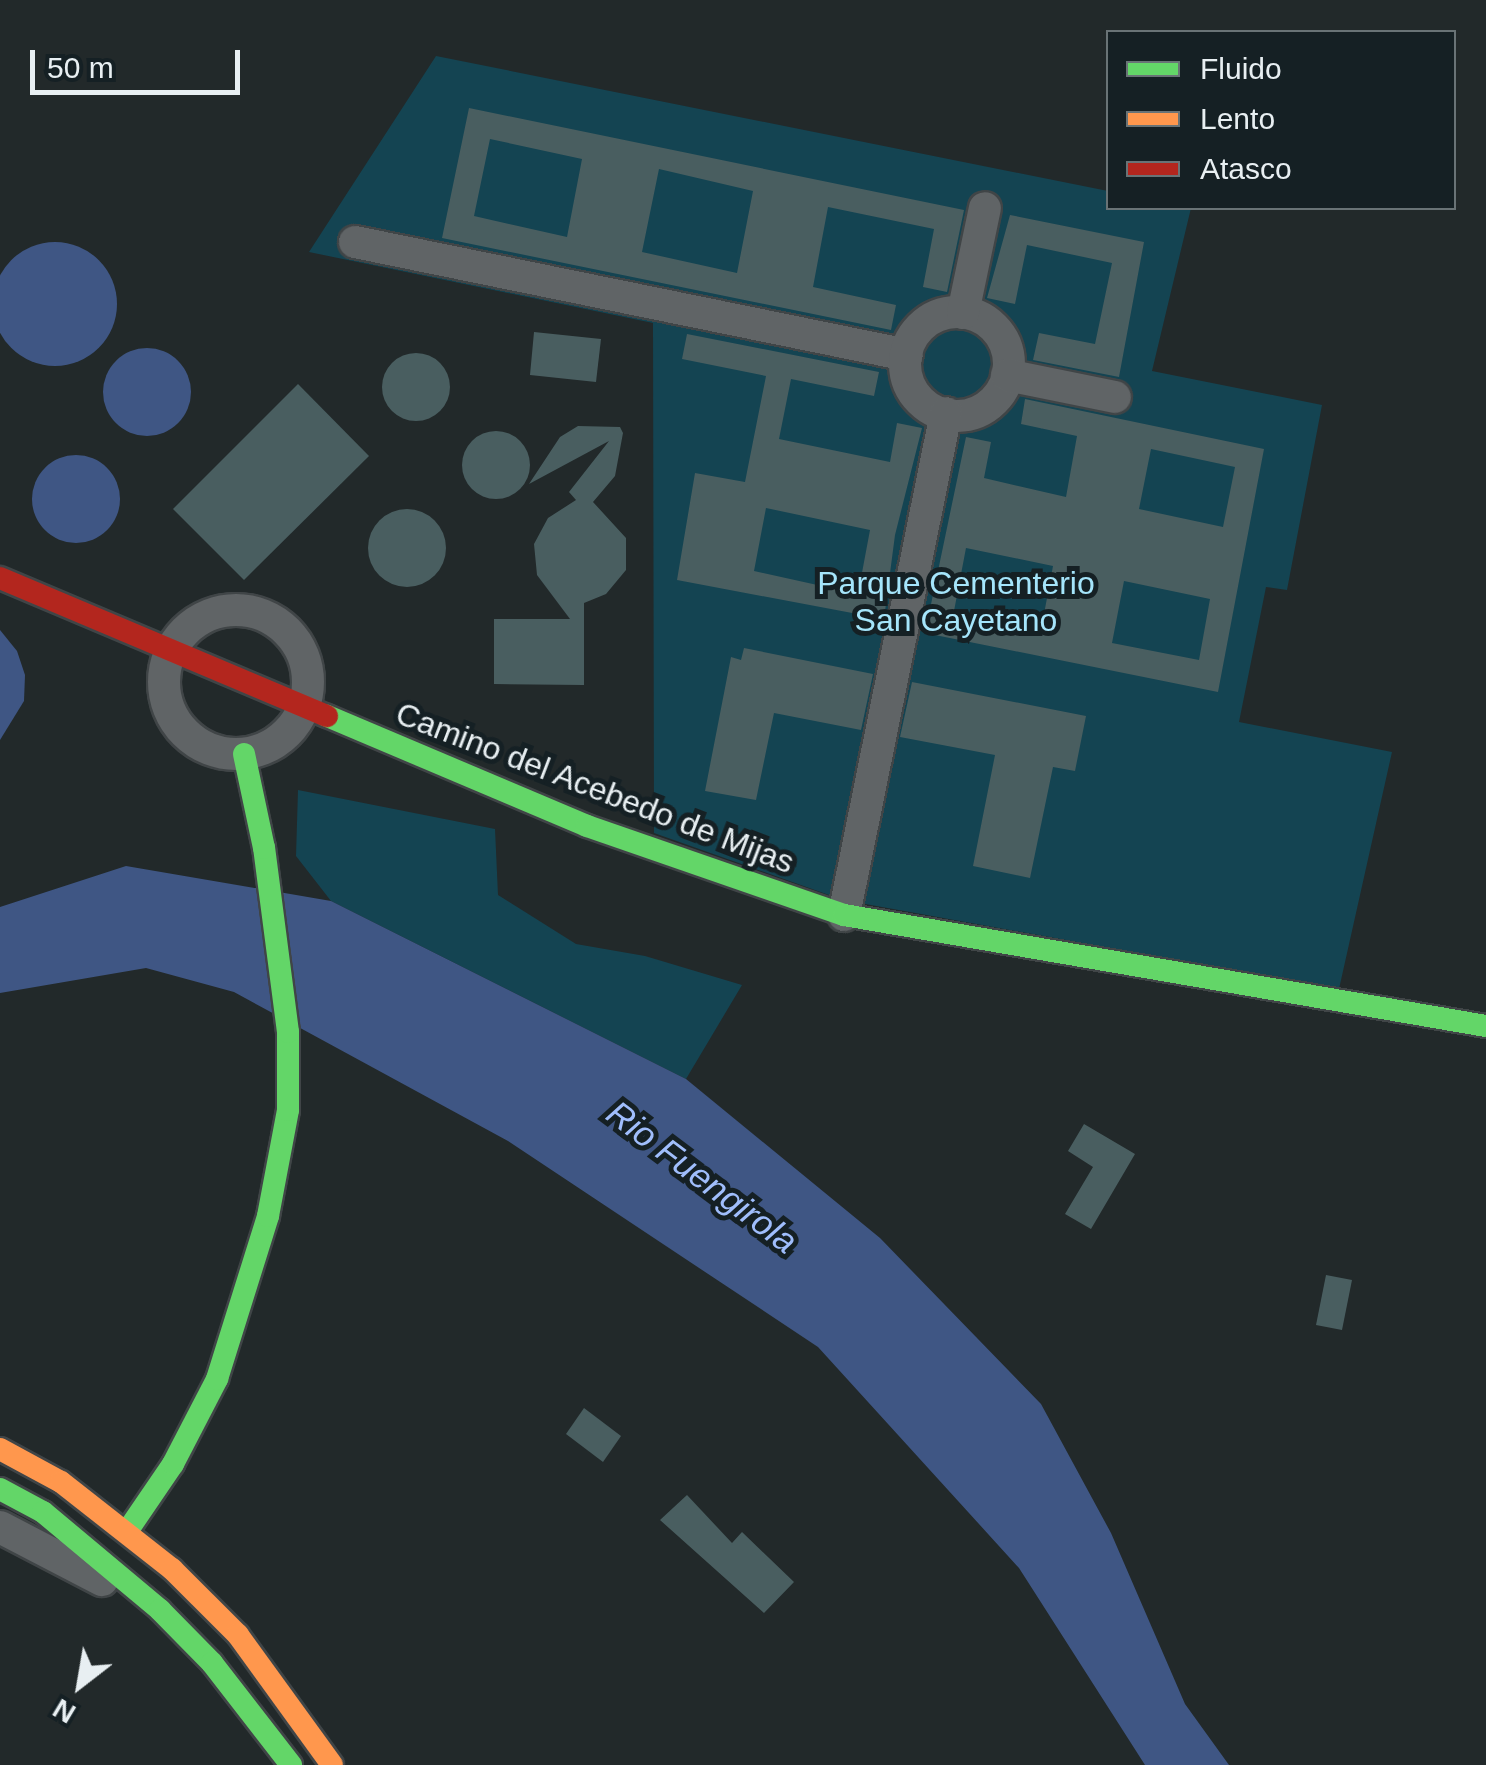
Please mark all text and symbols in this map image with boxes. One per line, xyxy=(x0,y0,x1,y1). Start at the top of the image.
scale bar xyxy=(35,30,245,92)
legend xyxy=(1106,30,1456,210)
text: 50 m xyxy=(47,51,114,84)
text: Fluido xyxy=(1200,52,1282,85)
text: Lento xyxy=(1200,102,1275,135)
text: Atasco xyxy=(1200,152,1292,185)
park label: Parque Cementerio San Cayetano xyxy=(817,565,1095,640)
street label: Camino del Acebedo de Mijas xyxy=(390,694,800,882)
water label: Rio Fuengirola xyxy=(598,1092,806,1262)
north arrow xyxy=(30,1635,130,1735)
text: N xyxy=(48,1693,81,1730)

